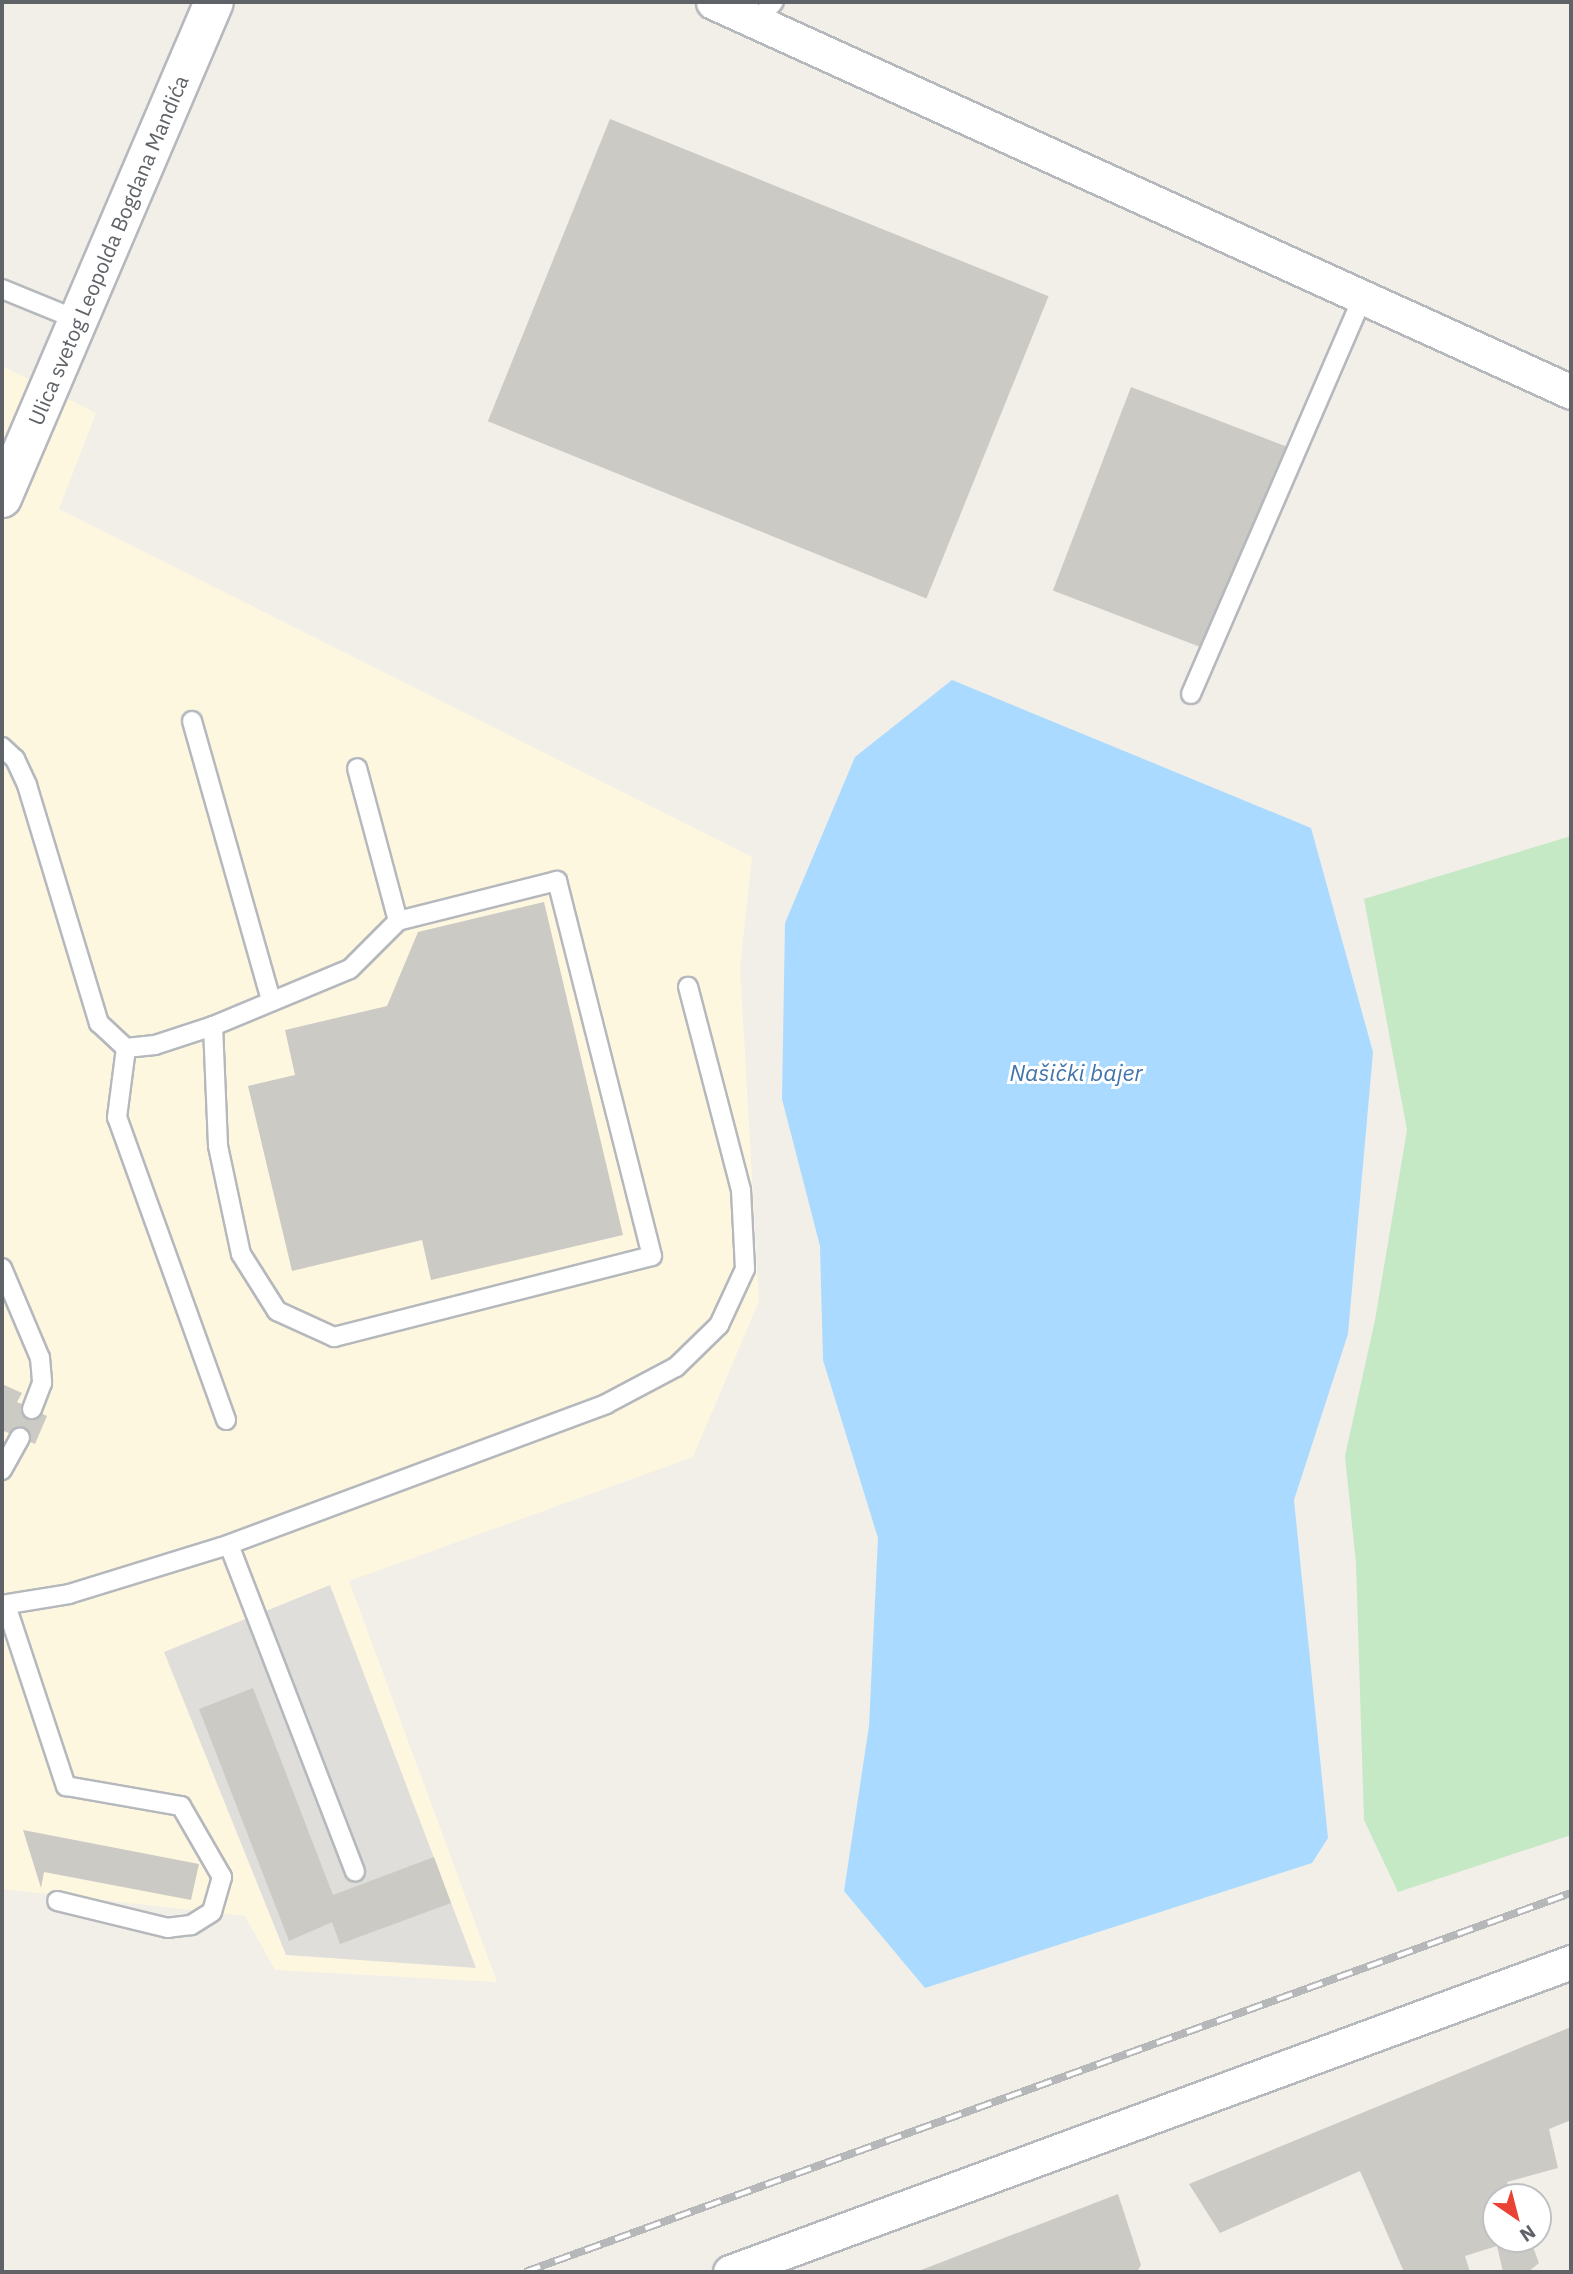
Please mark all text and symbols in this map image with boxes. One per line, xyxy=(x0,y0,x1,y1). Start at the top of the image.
street label: Ulica svetog Leopolda Bogdana Mandića xyxy=(23,71,193,429)
water label: Našički bajer xyxy=(1009,1058,1143,1086)
north arrow xyxy=(1482,2183,1552,2253)
text: N xyxy=(1515,2220,1540,2247)

